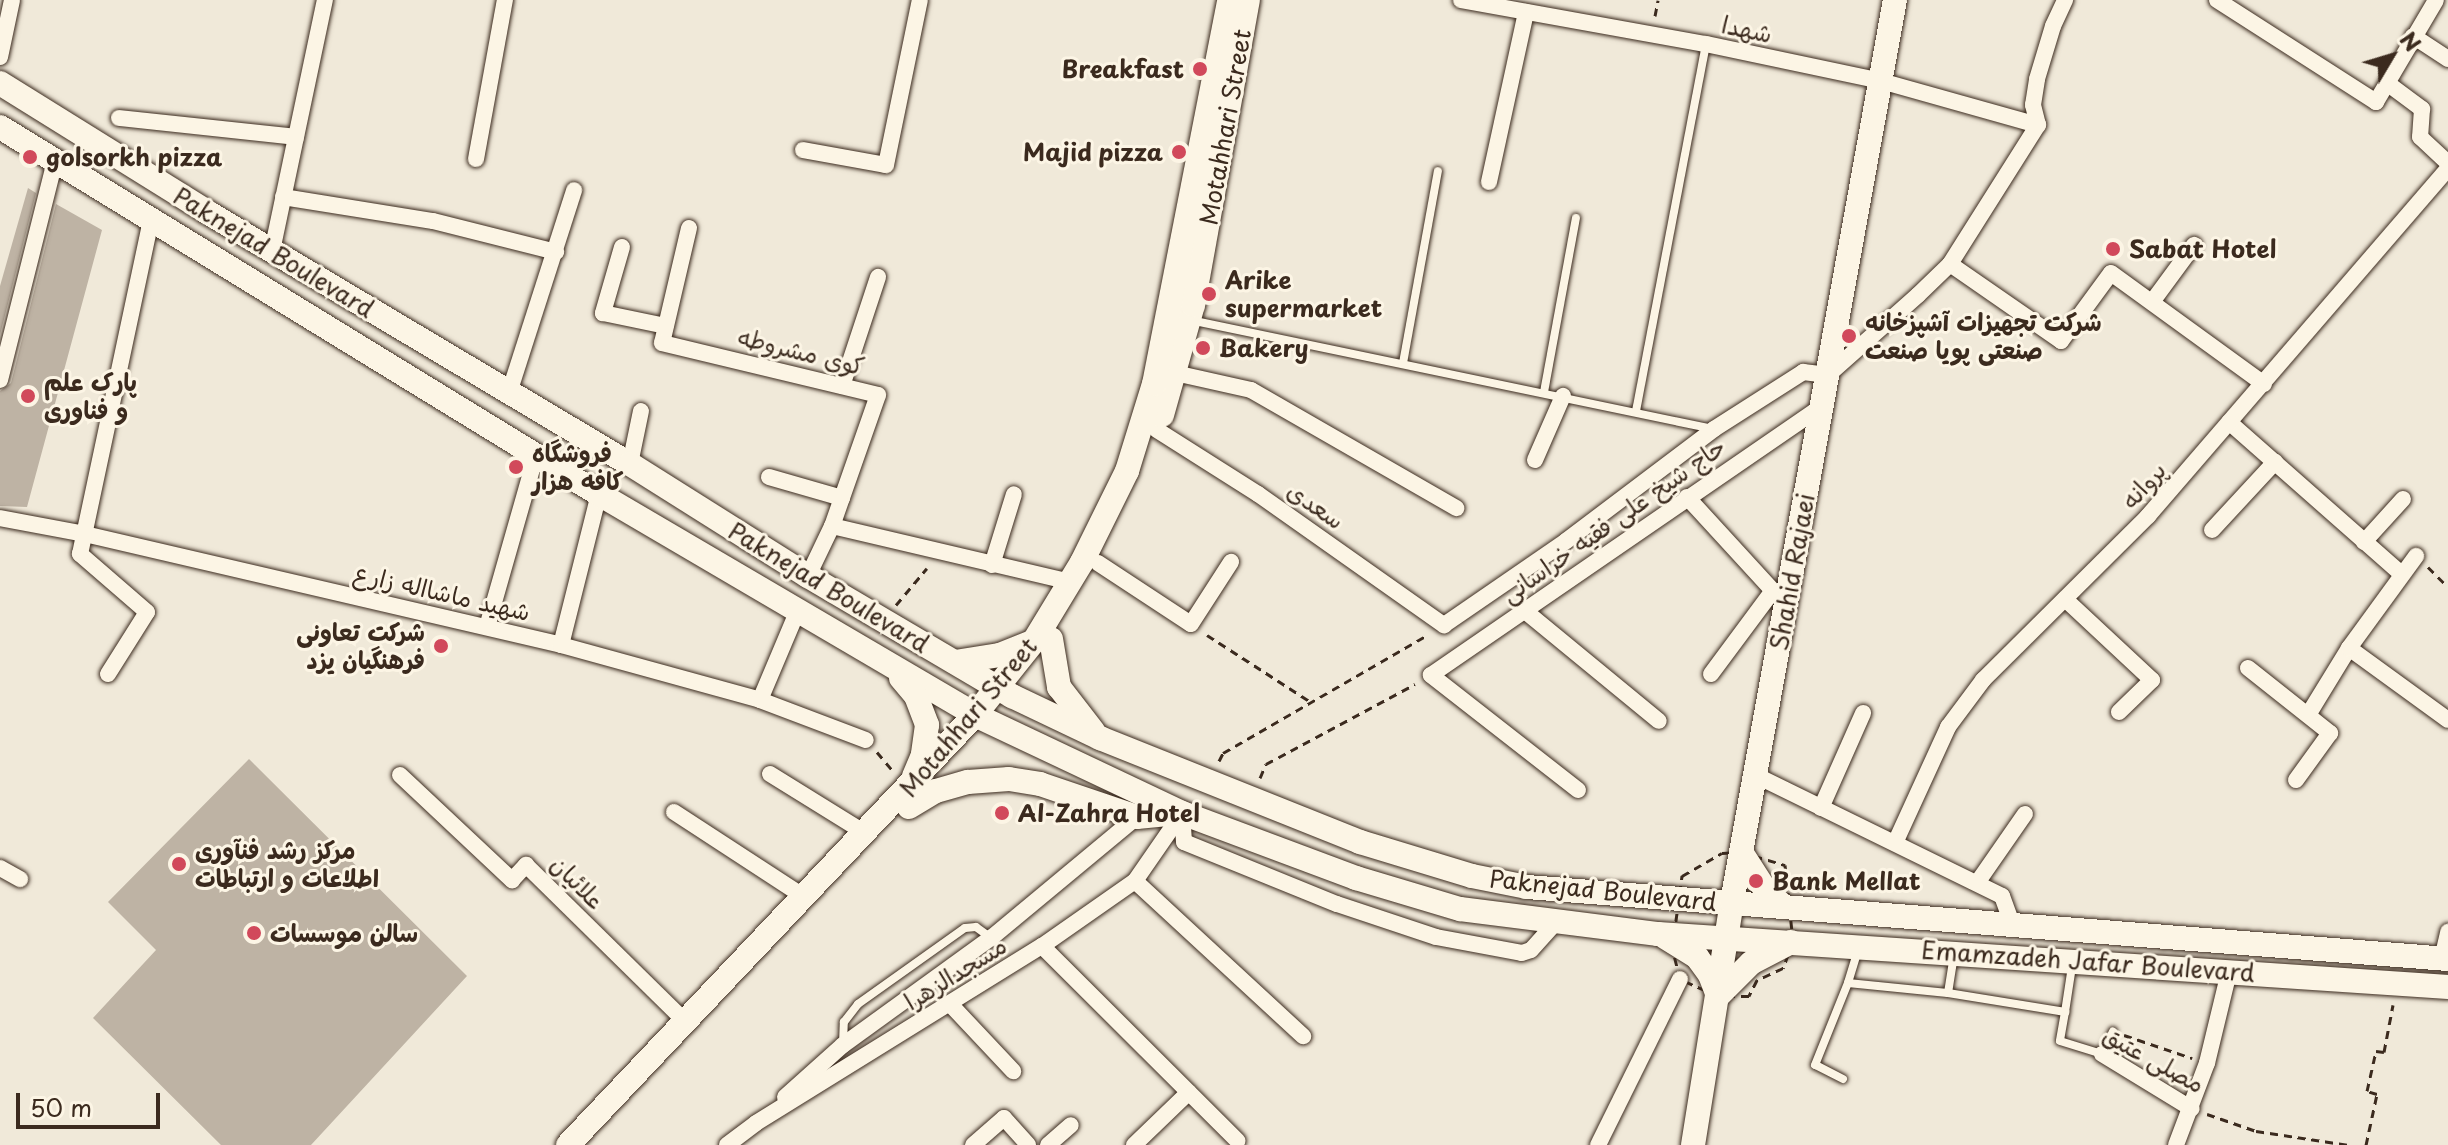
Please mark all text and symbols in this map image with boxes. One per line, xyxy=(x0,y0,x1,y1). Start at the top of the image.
street label: شهدا xyxy=(1719,10,1775,48)
north arrow xyxy=(2352,16,2432,96)
text: N xyxy=(2393,24,2430,58)
street label: Motahhari Street xyxy=(1193,26,1257,228)
place label: Breakfast xyxy=(1062,55,1184,83)
marker: Breakfast xyxy=(1191,60,1209,78)
place label: Majid pizza xyxy=(1022,138,1163,166)
place label: golsorkh pizza xyxy=(46,143,223,171)
marker: Majid pizza xyxy=(1170,143,1188,161)
marker: golsorkh pizza xyxy=(21,148,39,166)
street label: Paknejad Boulevard xyxy=(169,181,379,323)
place label: Sabat Hotel xyxy=(2129,235,2277,263)
marker: Sabat Hotel xyxy=(2104,240,2122,258)
place label: Arike supermarket xyxy=(1225,266,1382,322)
marker: Arike supermarket xyxy=(1200,285,1218,303)
place label: شرکت تجهیزات آشپزخانه صنعتی پویا صنعت xyxy=(1865,308,2102,364)
street label: کوی مشروطه xyxy=(735,321,867,381)
marker: شرکت تجهیزات آشپزخانه صنعتی پویا صنعت xyxy=(1840,327,1858,345)
place label: Bakery xyxy=(1219,334,1308,362)
marker: Bakery xyxy=(1194,339,1212,357)
place label: پارک علم و فناوری xyxy=(44,368,137,424)
marker: پارک علم و فناوری xyxy=(19,387,37,405)
street label: حاج شیخ علی فقیه خراسانی xyxy=(1495,432,1731,608)
place label: فروشگاه کافه هزار xyxy=(532,439,623,495)
street label: پروانه xyxy=(2114,456,2172,514)
marker: فروشگاه کافه هزار xyxy=(507,458,525,476)
street label: سعدی xyxy=(1282,475,1350,535)
street label: Shahid Rajaei xyxy=(1764,492,1820,652)
street label: Paknejad Boulevard xyxy=(724,516,934,658)
street label: شهید ماشااله زارع xyxy=(351,558,533,626)
place label: شرکت تعاونی فرهنگیان یزد xyxy=(296,618,425,674)
street label: Motahhari Street xyxy=(893,631,1043,803)
marker: شرکت تعاونی فرهنگیان یزد xyxy=(432,637,450,655)
place label: Al-Zahra Hotel xyxy=(1018,799,1202,827)
marker: Al-Zahra Hotel xyxy=(993,804,1011,822)
place label: مرکز رشد فنآوری اطلاعات و ارتباطات xyxy=(195,836,379,892)
street label: علائیان xyxy=(545,849,611,915)
marker: مرکز رشد فنآوری اطلاعات و ارتباطات xyxy=(170,855,188,873)
street label: Paknejad Boulevard xyxy=(1488,864,1718,916)
place label: Bank Mellat xyxy=(1772,867,1919,895)
marker: Bank Mellat xyxy=(1747,872,1765,890)
place label: سالن موسسات xyxy=(270,919,418,947)
marker: سالن موسسات xyxy=(245,924,263,942)
street label: مسجدالزهرا xyxy=(899,930,1011,1016)
street label: Emamzadeh Jafar Boulevard xyxy=(1921,935,2255,987)
street label: مصلی عتیق xyxy=(2098,1019,2210,1099)
scale bar xyxy=(20,1077,164,1127)
text: 50 m xyxy=(30,1089,92,1125)

